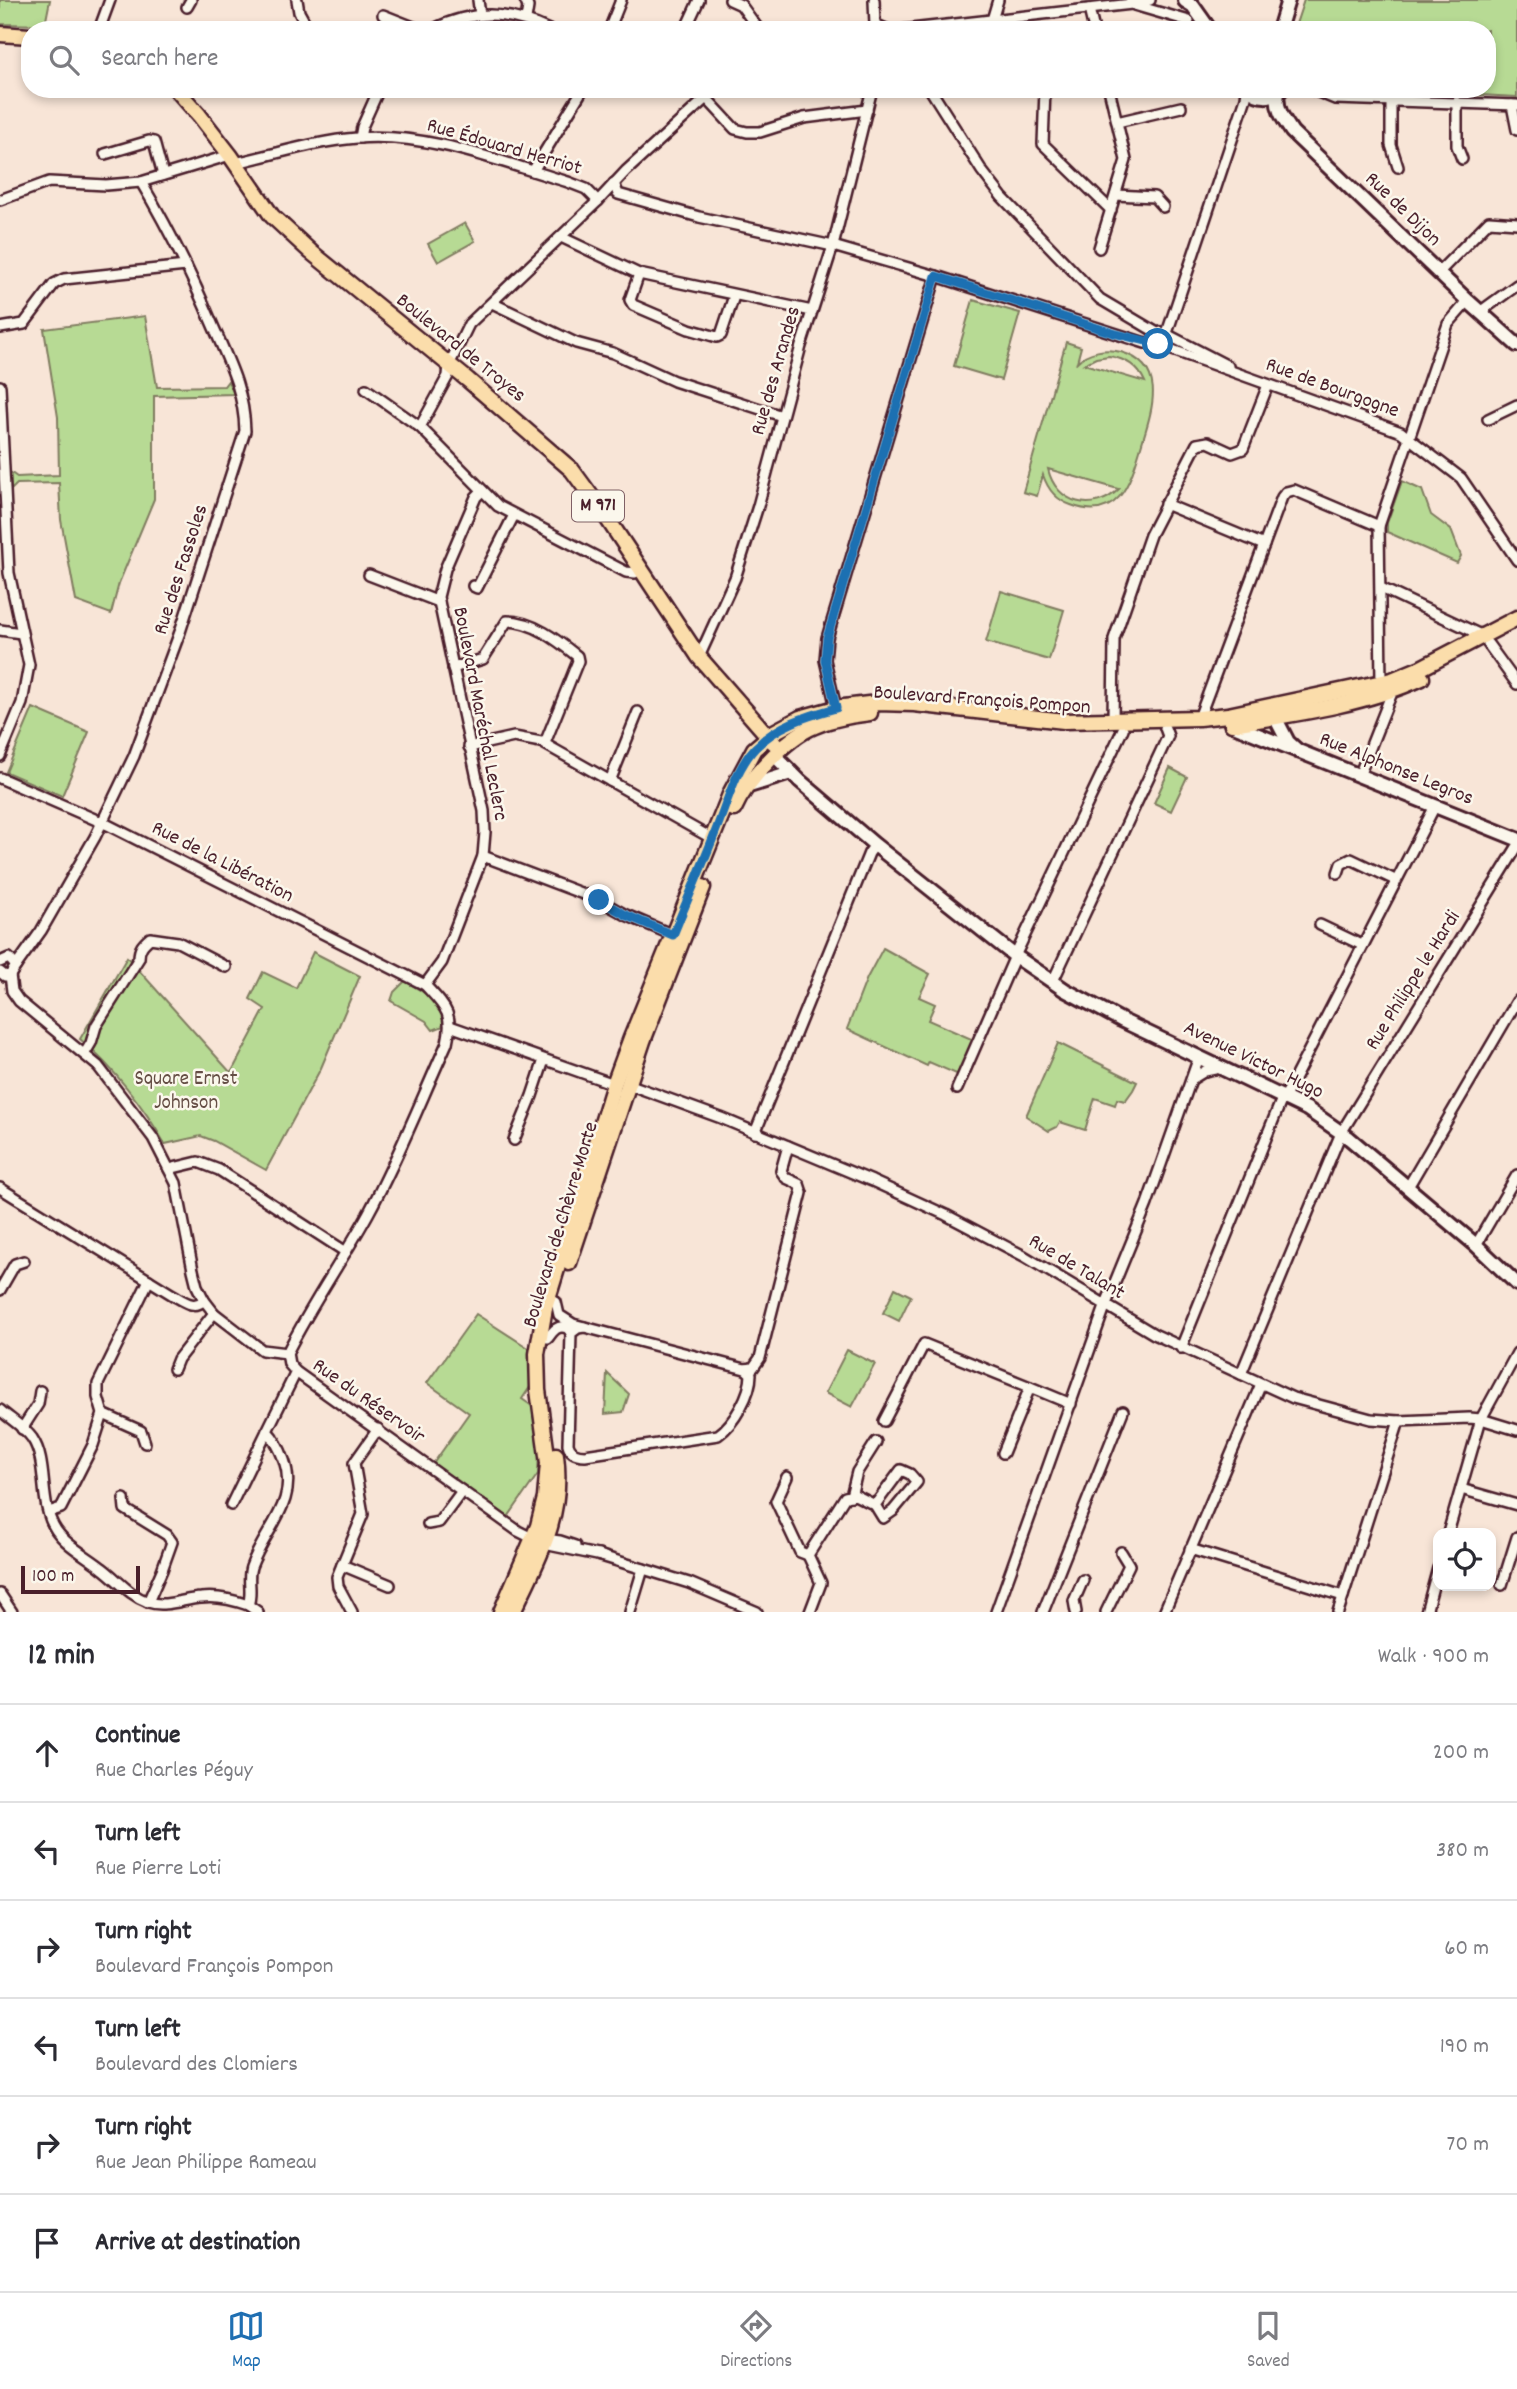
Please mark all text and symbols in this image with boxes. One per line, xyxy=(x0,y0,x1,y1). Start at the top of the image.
search box xyxy=(21,21,1496,98)
icon: search xyxy=(45,41,83,79)
text: Search here xyxy=(101,41,219,78)
street label: Rue Édouard Herriot xyxy=(423,112,585,185)
street label: Rue de Dijon xyxy=(1357,166,1447,254)
street label: Boulevard de Troyes xyxy=(389,287,531,411)
street label: Rue des Arandes xyxy=(744,303,810,439)
route start xyxy=(1142,328,1173,359)
street label: Rue de Bourgogne xyxy=(1261,351,1403,427)
road number: M 971 xyxy=(572,491,624,522)
street label: Rue des Fassoles xyxy=(147,501,217,639)
street label: Boulevard Maréchal Leclerc xyxy=(444,605,514,823)
street label: Boulevard François Pompon xyxy=(872,678,1092,724)
street label: Rue Alphonse Legros xyxy=(1314,725,1478,815)
street label: Rue de la Libération xyxy=(146,814,298,912)
route end xyxy=(583,884,614,915)
street label: Rue Philippe le Hardi xyxy=(1359,905,1469,1057)
street label: Avenue Victor Hugo xyxy=(1178,1014,1328,1108)
park label: Square Ernst Johnson xyxy=(135,1065,238,1119)
street label: Boulevard de Chèvre Morte xyxy=(516,1118,608,1332)
street label: Rue de Talant xyxy=(1022,1227,1130,1309)
street label: Rue du Réservoir xyxy=(305,1352,431,1452)
map controls xyxy=(1433,1528,1496,1591)
button: locate xyxy=(1433,1528,1496,1591)
scale bar xyxy=(21,1563,140,1595)
text: 100 m xyxy=(32,1564,74,1591)
text: 12 min xyxy=(28,1636,95,1679)
text: Walk · 900 m xyxy=(1378,1641,1489,1674)
text: Continue xyxy=(95,1718,180,1755)
icon: ahead xyxy=(28,1734,66,1772)
text: 200 m xyxy=(1433,1737,1489,1770)
text: Rue Charles Péguy xyxy=(95,1755,253,1788)
text: Turn left xyxy=(95,1816,181,1853)
icon: left xyxy=(28,1832,66,1870)
text: 380 m xyxy=(1436,1835,1489,1868)
text: Rue Pierre Loti xyxy=(95,1853,221,1886)
text: Turn right xyxy=(95,1914,192,1951)
icon: right xyxy=(28,1930,66,1968)
text: 60 m xyxy=(1444,1933,1489,1966)
text: Boulevard François Pompon xyxy=(95,1951,333,1984)
text: Turn left xyxy=(95,2012,181,2049)
icon: left xyxy=(28,2028,66,2066)
text: 190 m xyxy=(1440,2031,1489,2064)
text: Boulevard des Clomiers xyxy=(95,2049,298,2082)
text: Turn right xyxy=(95,2110,192,2147)
icon: right xyxy=(28,2126,66,2164)
text: 70 m xyxy=(1447,2129,1489,2162)
text: Rue Jean Philippe Rameau xyxy=(95,2147,317,2180)
icon: arrive xyxy=(28,2224,66,2262)
text: Arrive at destination xyxy=(95,2225,300,2262)
tab: Map xyxy=(227,2307,265,2376)
tab: Directions xyxy=(720,2307,792,2376)
tab: Saved xyxy=(1247,2307,1290,2376)

